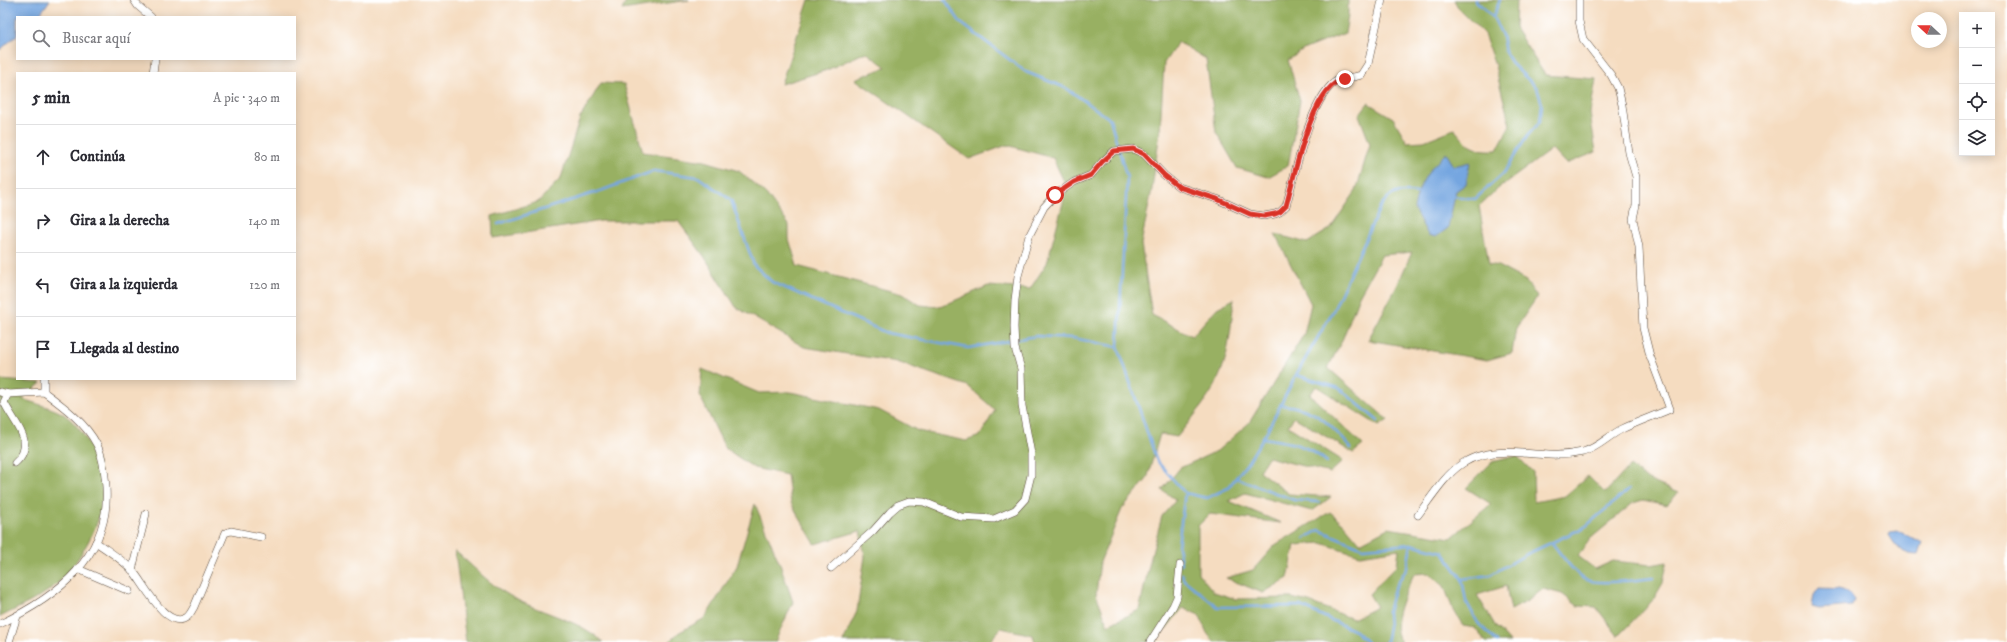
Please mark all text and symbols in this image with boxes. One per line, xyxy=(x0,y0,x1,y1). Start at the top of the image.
north arrow xyxy=(1911,12,1947,48)
map controls xyxy=(1959,12,1995,156)
button: + xyxy=(1959,12,1995,48)
search box xyxy=(16,16,296,60)
icon: search xyxy=(30,27,52,49)
text: Buscar aquí xyxy=(62,29,130,48)
button: − xyxy=(1959,48,1995,84)
route end xyxy=(1336,70,1354,88)
button: locate xyxy=(1959,84,1995,120)
text: 5 min xyxy=(32,87,70,109)
text: A pie · 340 m xyxy=(213,90,280,106)
button: layers xyxy=(1959,120,1995,156)
icon: ahead xyxy=(32,146,54,168)
text: Continúa xyxy=(70,147,125,166)
text: 80 m xyxy=(254,149,280,165)
route start xyxy=(1046,186,1064,204)
icon: right xyxy=(32,210,54,232)
text: Gira a la derecha xyxy=(70,211,169,230)
text: 140 m xyxy=(248,213,280,229)
icon: left xyxy=(32,274,54,296)
text: Gira a la izquierda xyxy=(70,275,178,294)
text: 120 m xyxy=(249,277,280,293)
icon: arrive xyxy=(32,338,54,360)
text: Llegada al destino xyxy=(70,339,179,358)

